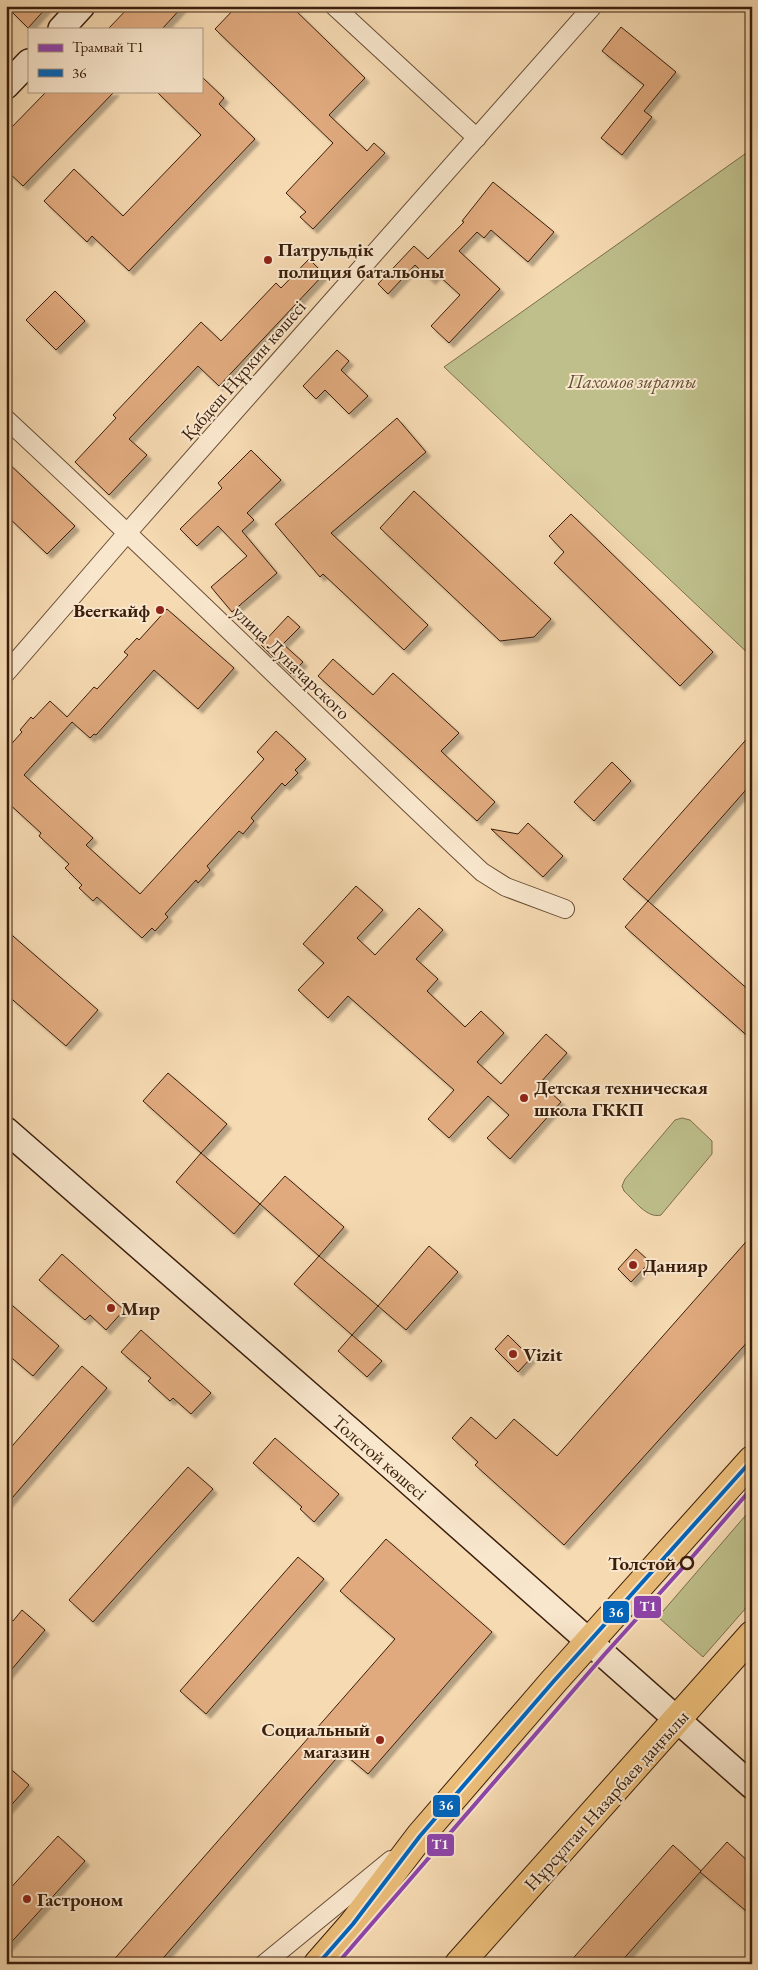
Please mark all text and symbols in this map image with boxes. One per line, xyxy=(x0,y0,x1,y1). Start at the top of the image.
legend xyxy=(28,28,202,92)
text: Трамвай T1 xyxy=(72,37,144,56)
text: 36 xyxy=(72,63,86,82)
place label: Патрульдік полиция батальоны xyxy=(278,237,445,284)
marker: Патрульдік полиция батальоны xyxy=(262,254,274,266)
street label: Қабдеш Нұркин көшесі xyxy=(175,294,312,446)
park label: Пахомов зираты xyxy=(566,369,697,394)
place label: Beerкайф xyxy=(73,598,151,623)
street label: улица Луначарского xyxy=(227,600,356,725)
marker: Beerкайф xyxy=(154,604,166,616)
place label: Детская техническая школа ГККП xyxy=(534,1075,708,1122)
marker: Детская техническая школа ГККП xyxy=(518,1092,530,1104)
place label: Данияр xyxy=(643,1253,708,1278)
marker: Данияр xyxy=(627,1259,639,1271)
place label: Мир xyxy=(121,1296,161,1321)
marker: Мир xyxy=(105,1302,117,1314)
place label: Vizit xyxy=(523,1342,563,1367)
marker: Vizit xyxy=(507,1348,519,1360)
street label: Толстой көшесі xyxy=(327,1409,433,1506)
place label: Толстой xyxy=(608,1551,676,1576)
marker: Толстой xyxy=(680,1556,694,1570)
line badge: T1 xyxy=(633,1595,662,1619)
text: T1 xyxy=(639,1597,657,1615)
line badge: 36 xyxy=(602,1600,630,1624)
text: 36 xyxy=(609,1603,624,1621)
street label: Нұрсұлтан Назарбаев даңғылы xyxy=(518,1704,695,1896)
place label: Социальный магазин xyxy=(261,1717,370,1764)
marker: Социальный магазин xyxy=(374,1734,386,1746)
line badge: 36 xyxy=(432,1794,461,1818)
text: 36 xyxy=(439,1796,454,1814)
line badge: T1 xyxy=(426,1833,455,1857)
text: T1 xyxy=(431,1835,449,1853)
place label: Гастроном xyxy=(37,1887,123,1912)
marker: Гастроном xyxy=(21,1893,33,1905)

